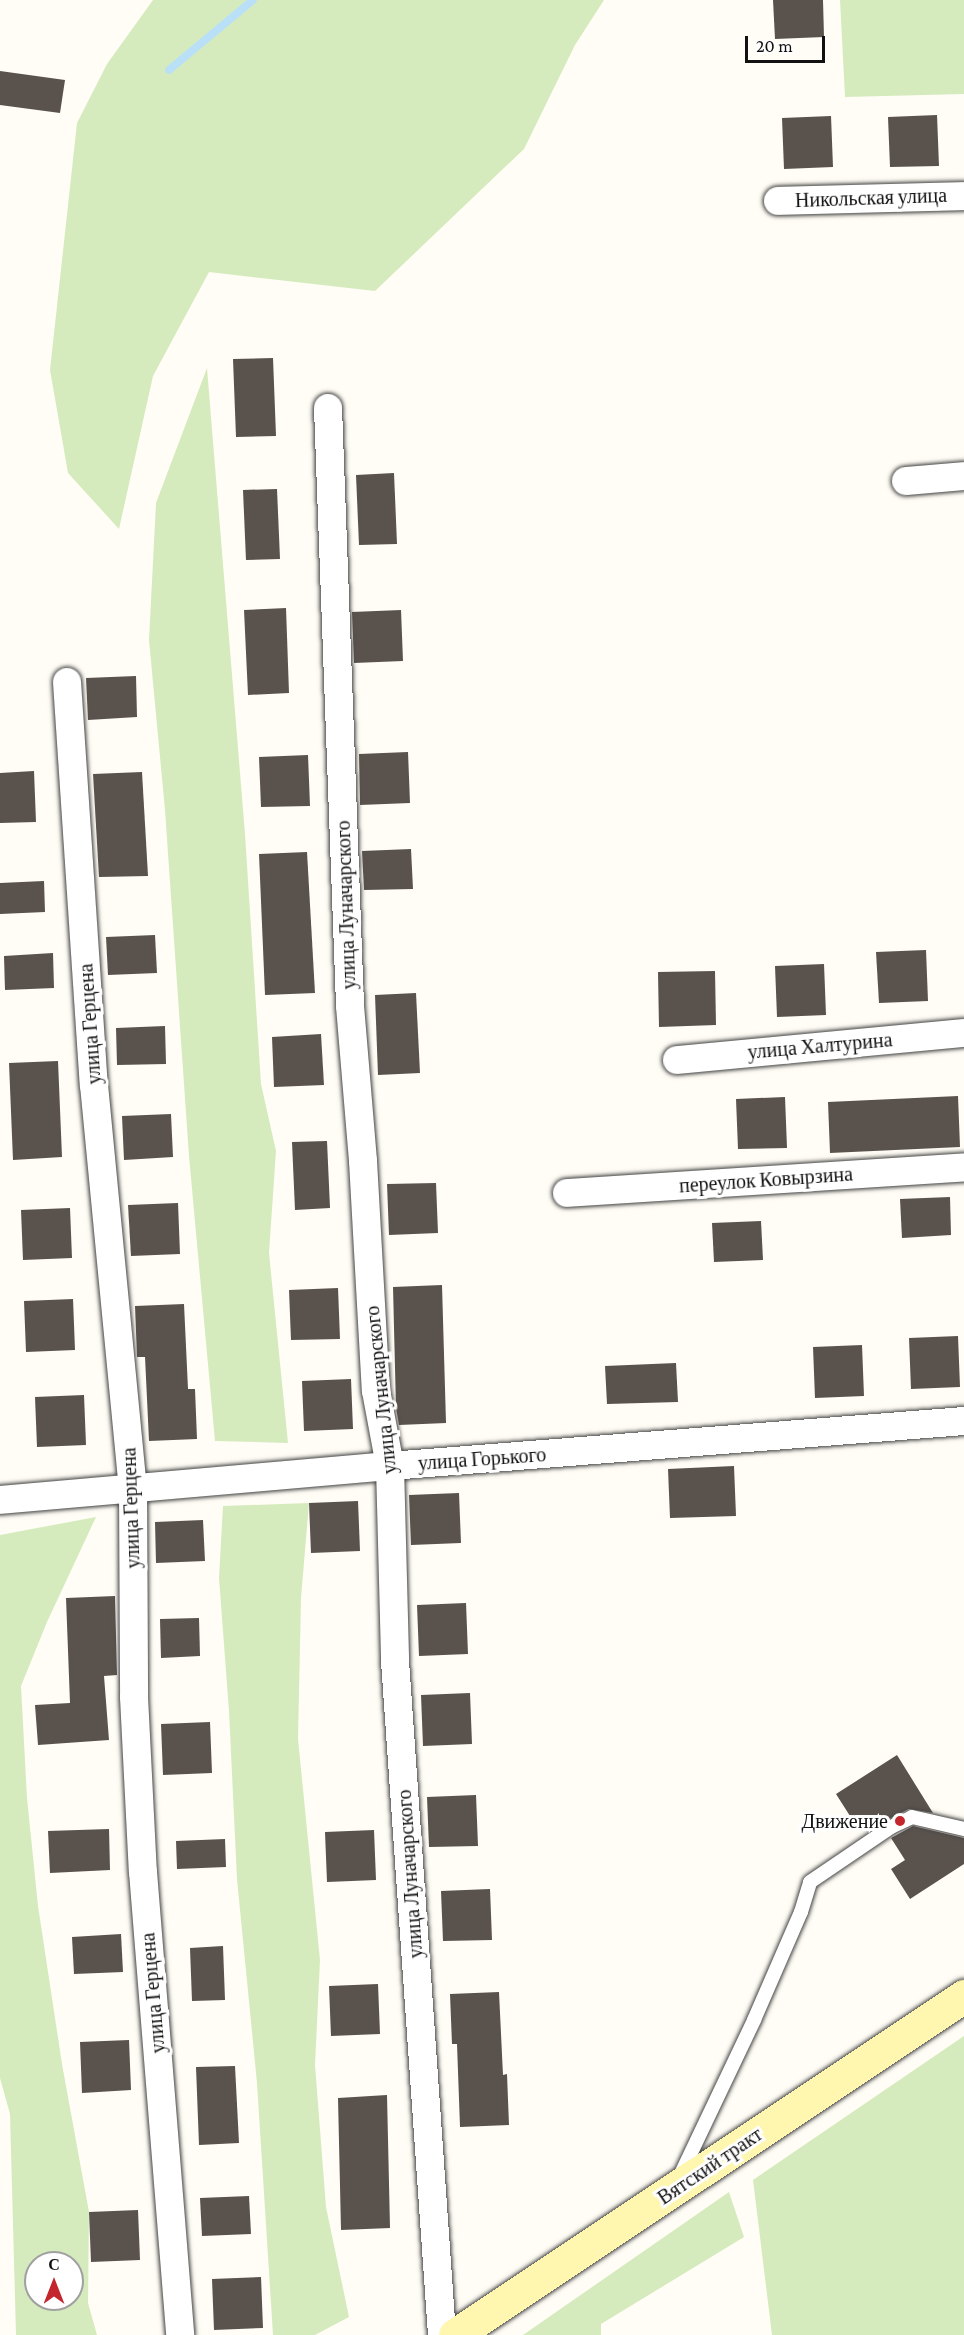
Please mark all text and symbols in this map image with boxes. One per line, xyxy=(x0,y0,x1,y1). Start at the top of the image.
scale bar xyxy=(748,24,828,62)
text: 20 m xyxy=(756,36,793,56)
street label: Никольская улица xyxy=(795,183,947,213)
street label: улица Луначарского xyxy=(331,820,361,990)
street label: улица Герцена xyxy=(74,963,106,1085)
street label: улица Халтурина xyxy=(747,1028,893,1064)
street label: переулок Ковырзина xyxy=(678,1162,854,1198)
street label: улица Луначарского xyxy=(360,1305,402,1475)
street label: улица Горького xyxy=(417,1443,547,1475)
street label: улица Герцена xyxy=(117,1447,145,1569)
street label: улица Луначарского xyxy=(392,1789,428,1959)
place label: Движение xyxy=(801,1809,888,1833)
marker: Движение xyxy=(893,1814,907,1828)
street label: улица Герцена xyxy=(136,1932,170,2054)
street label: Вятский тракт xyxy=(653,2122,767,2210)
north arrow xyxy=(24,2251,84,2311)
text: С xyxy=(48,2256,60,2273)

